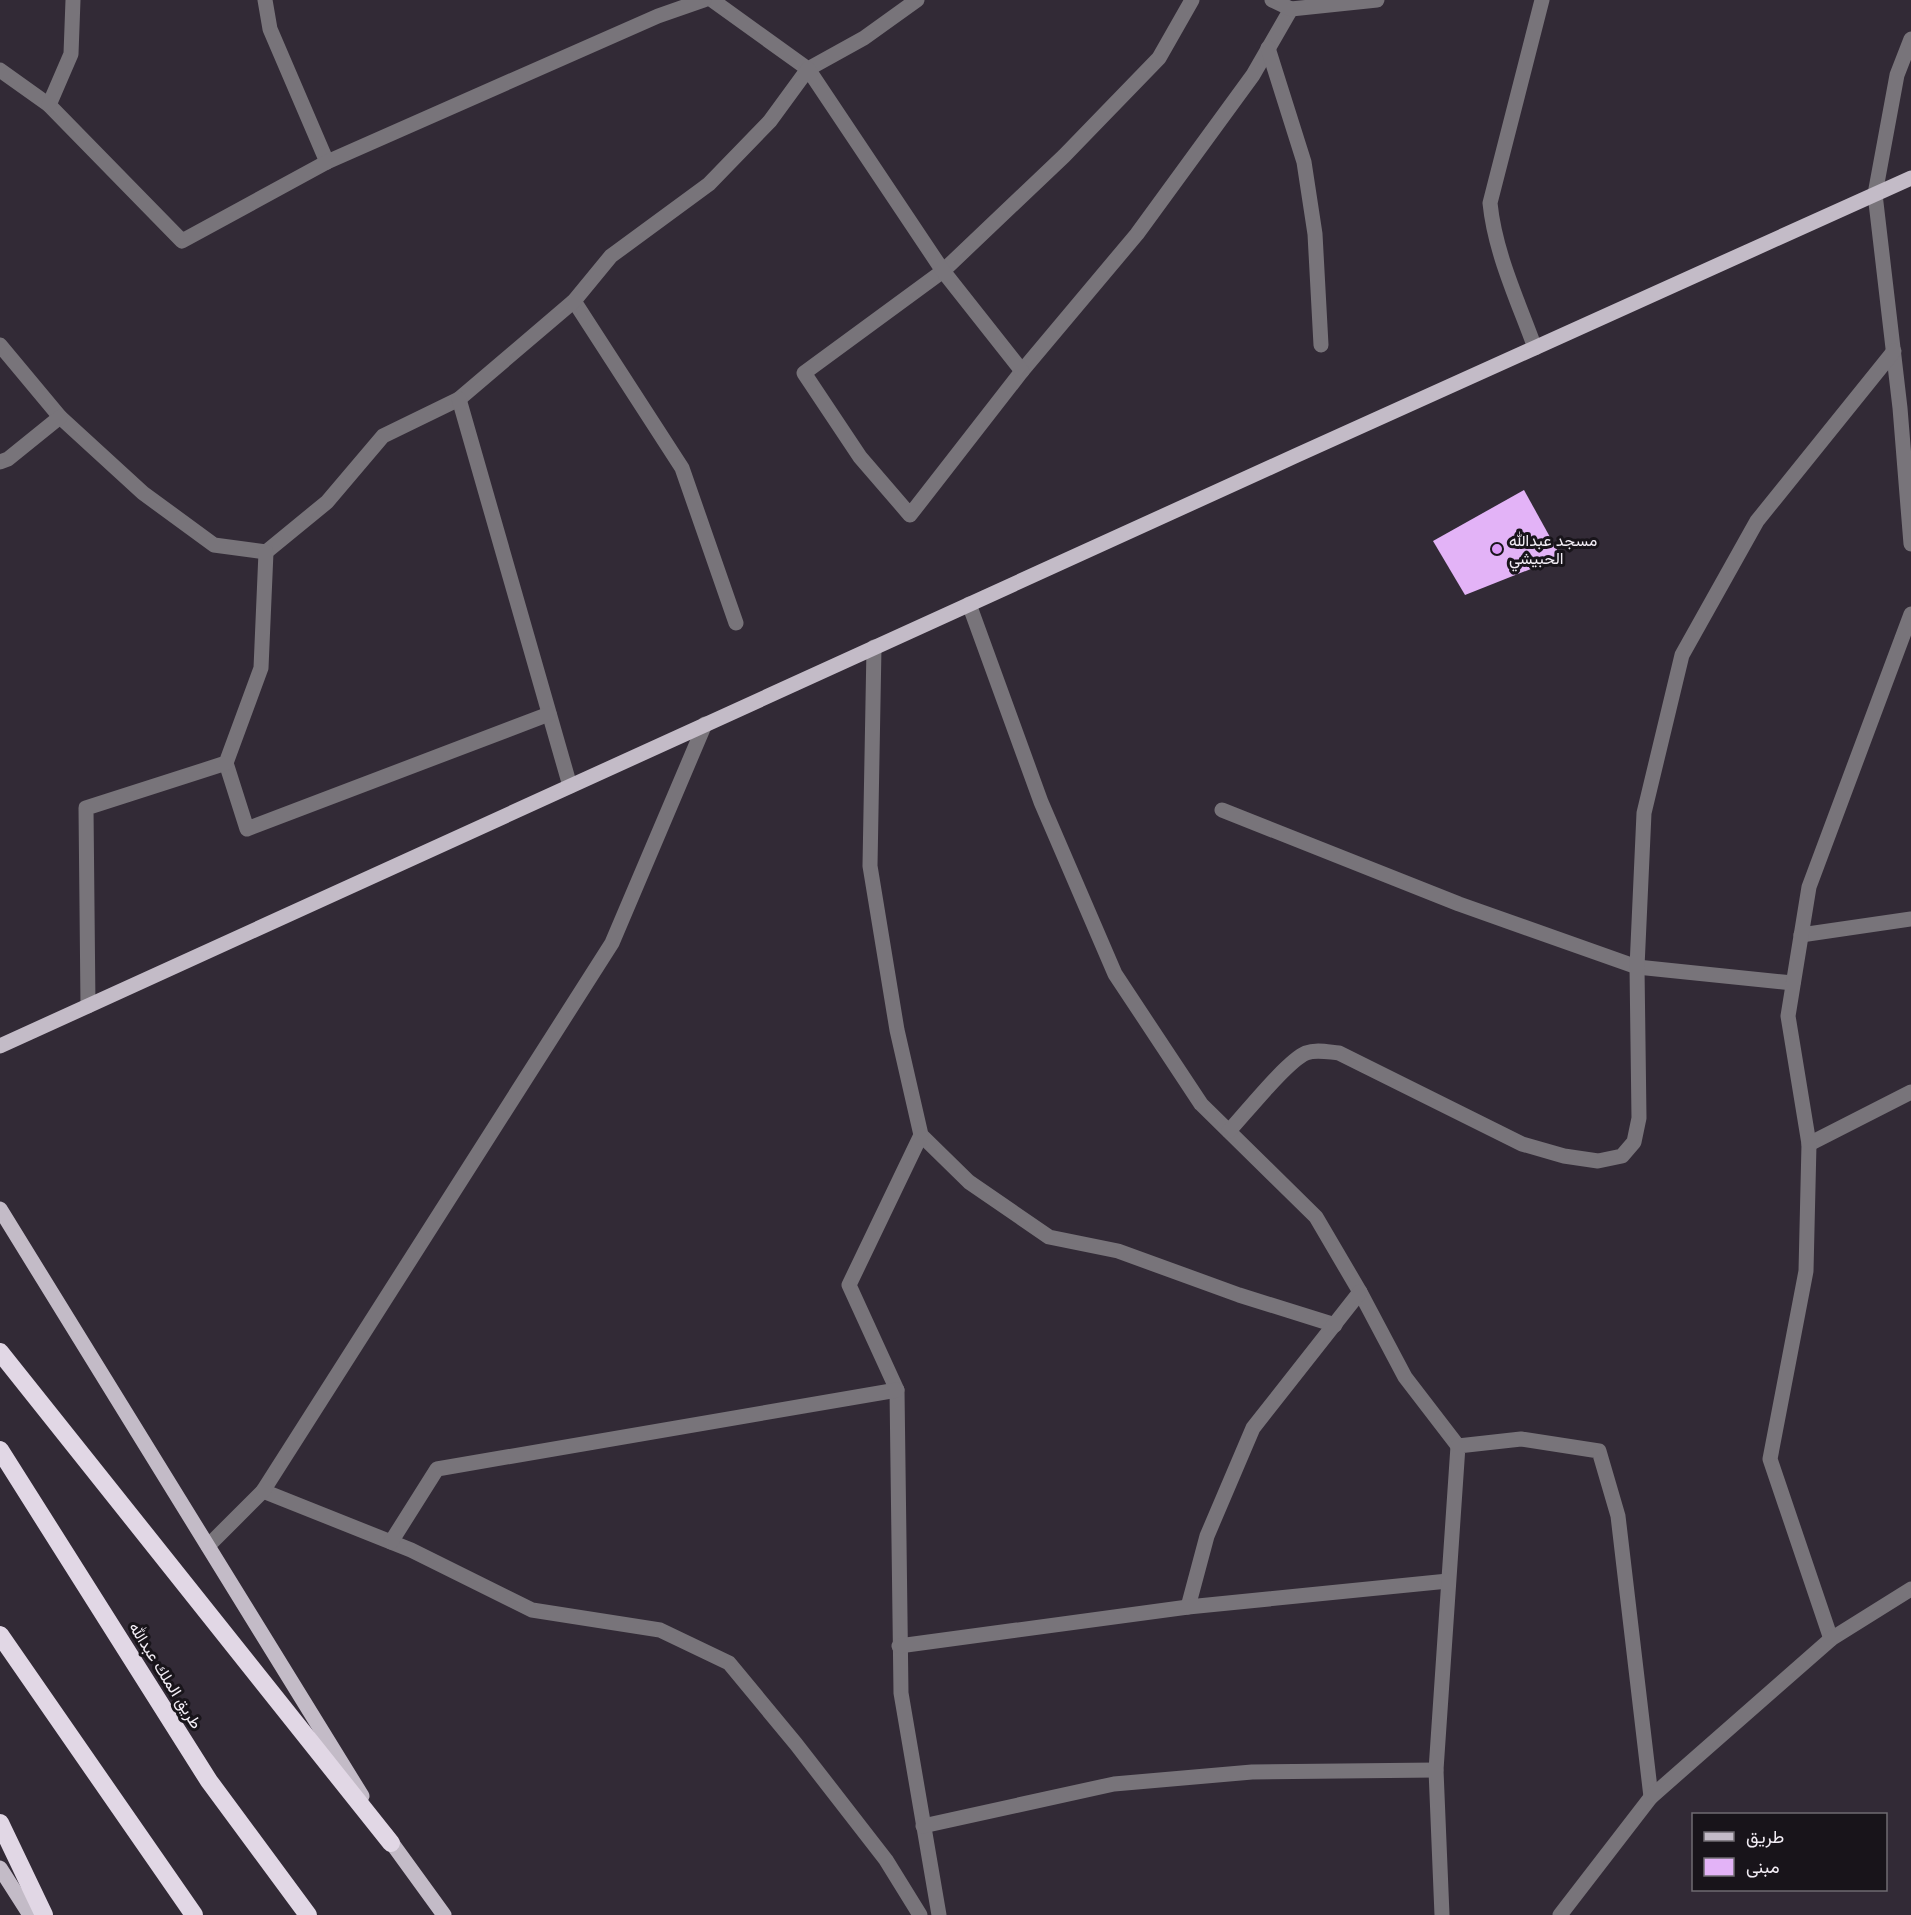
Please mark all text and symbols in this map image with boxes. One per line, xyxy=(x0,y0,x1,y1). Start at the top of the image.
place label: مسجد عبدالله الحبيشي xyxy=(1509,529,1597,572)
marker: مسجد عبدالله الحبيشي xyxy=(1490,542,1504,556)
street label: طريق الملك عبدالله xyxy=(123,1617,208,1733)
legend xyxy=(1692,1813,1887,1891)
text: طريق xyxy=(1746,1824,1784,1849)
text: مبنى xyxy=(1746,1854,1780,1879)

